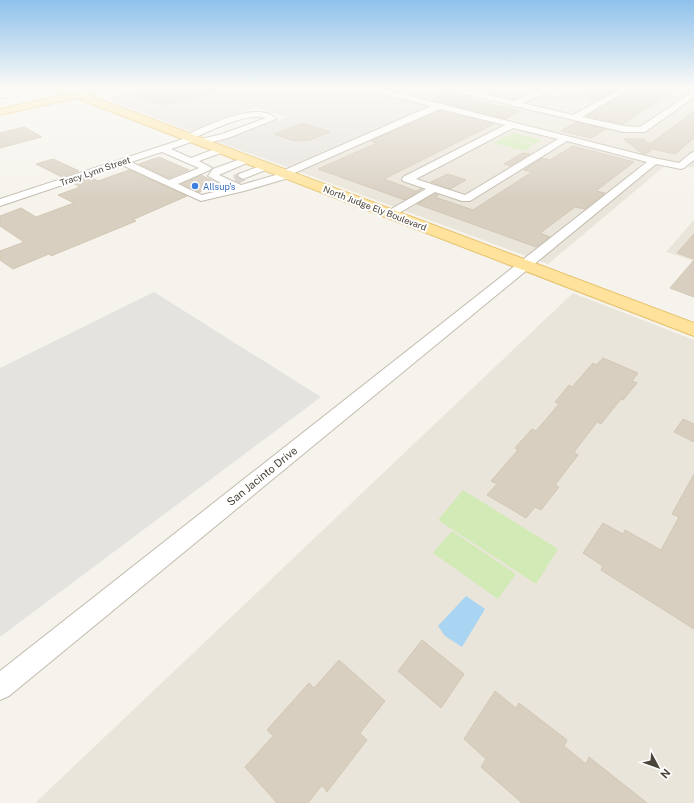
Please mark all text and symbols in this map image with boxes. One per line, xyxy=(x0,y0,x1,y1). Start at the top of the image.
street label: Tracy Lynn Street xyxy=(58,154,132,188)
marker: Allsup's xyxy=(190,181,200,191)
place label: Allsup's xyxy=(203,181,236,192)
street label: North Judge Ely Boulevard xyxy=(322,183,428,233)
street label: San Jacinto Drive xyxy=(224,444,300,508)
north arrow xyxy=(638,747,678,787)
text: N xyxy=(658,766,673,781)

